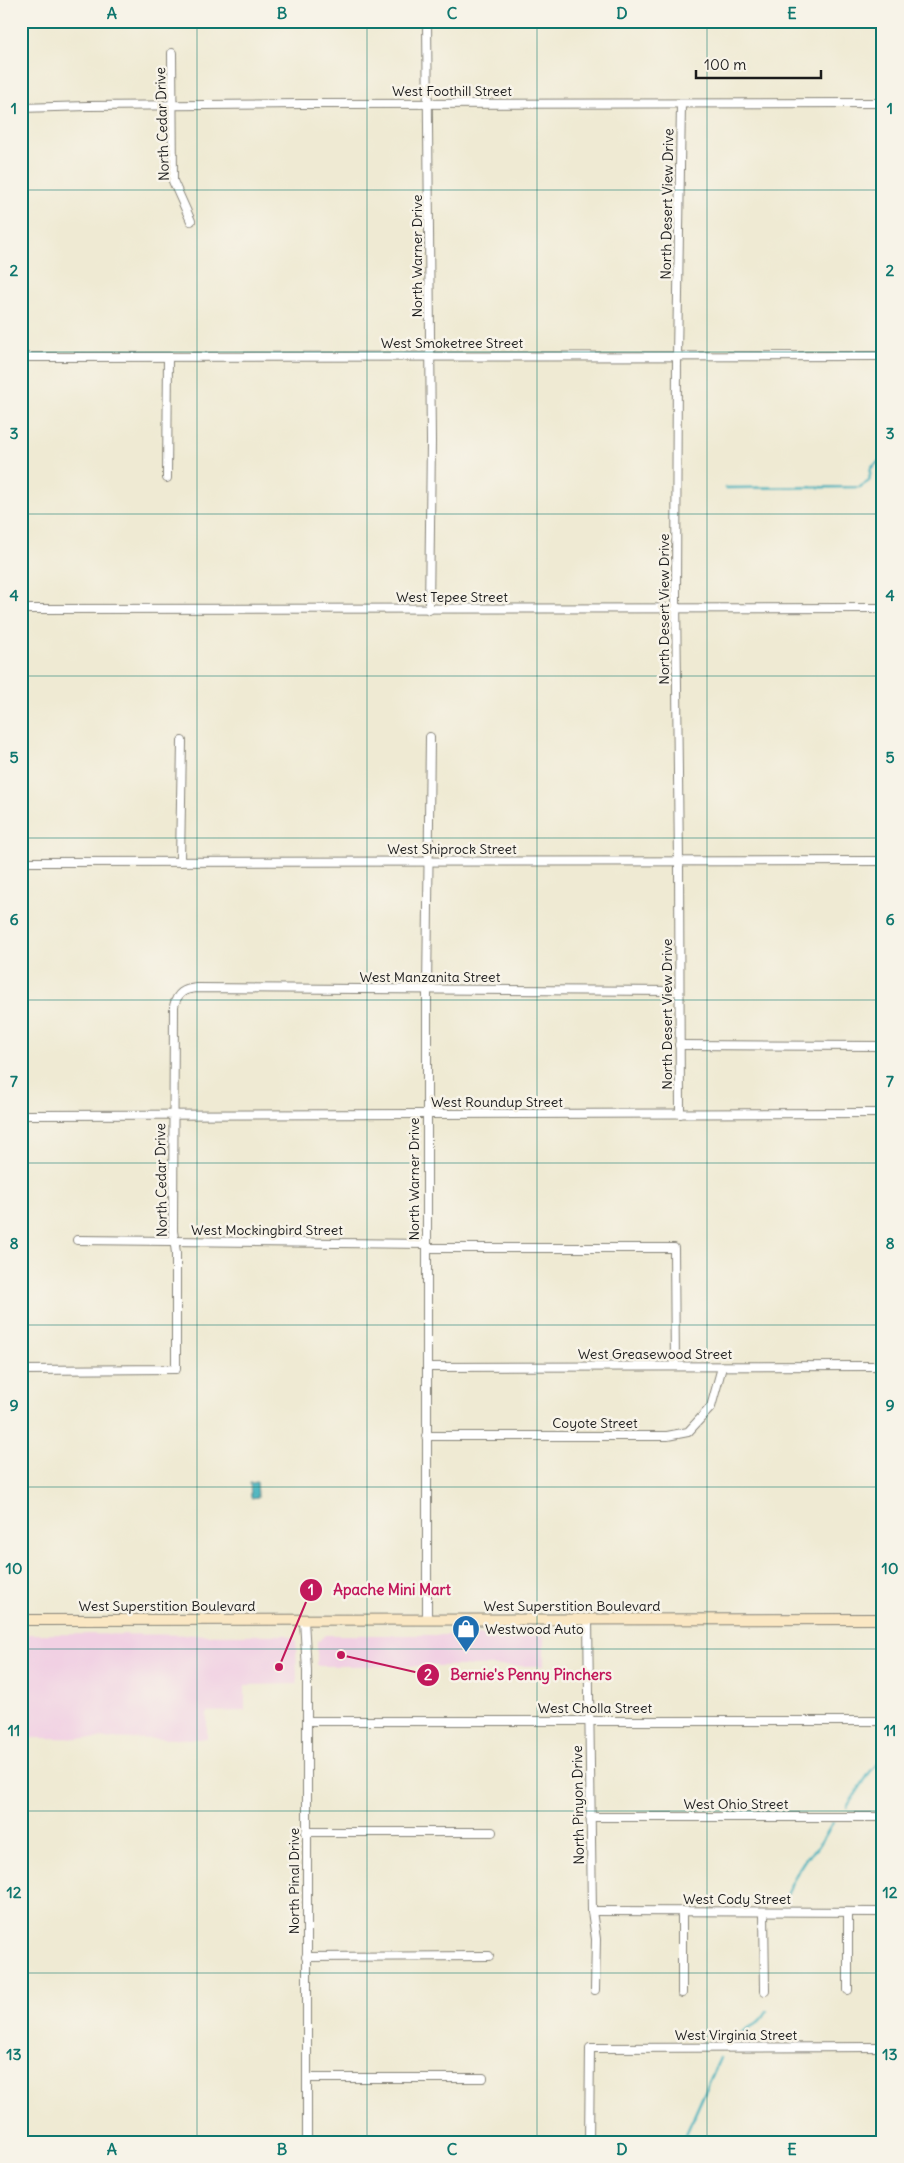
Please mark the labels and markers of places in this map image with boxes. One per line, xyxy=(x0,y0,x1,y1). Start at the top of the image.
callout: Apache Mini Mart xyxy=(298,1575,461,1605)
shop icon: Westwood Auto xyxy=(451,1614,481,1653)
place label: Westwood Auto xyxy=(485,1620,584,1638)
callout: Bernie's Penny Pinchers xyxy=(415,1660,622,1690)

